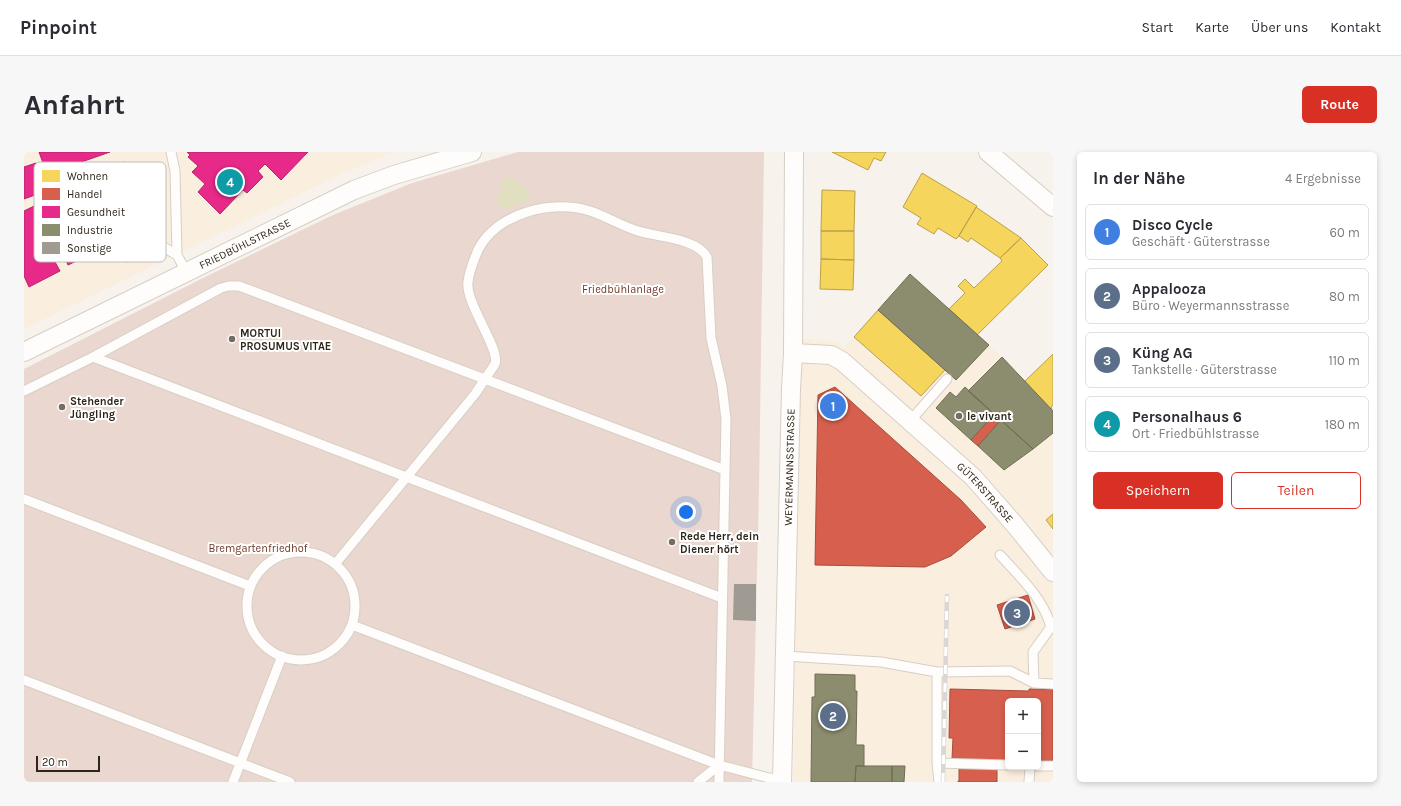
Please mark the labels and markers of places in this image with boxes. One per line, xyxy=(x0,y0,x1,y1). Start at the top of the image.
pin: 4 xyxy=(217,167,243,197)
place label: MORTUI PROSUMUS VITAE xyxy=(240,327,331,353)
marker: MORTUI PROSUMUS VITAE xyxy=(227,334,237,344)
pin: 1 xyxy=(820,391,846,421)
place label: Stehender Jüngling xyxy=(70,395,124,421)
marker: Stehender Jüngling xyxy=(57,402,67,412)
place label: le vivant xyxy=(967,410,1012,423)
marker: le vivant xyxy=(954,411,964,421)
place label: Rede Herr, dein Diener hört xyxy=(680,530,759,556)
marker: Rede Herr, dein Diener hört xyxy=(667,537,677,547)
pin: 3 xyxy=(1004,598,1030,628)
pin: 2 xyxy=(820,701,846,731)

